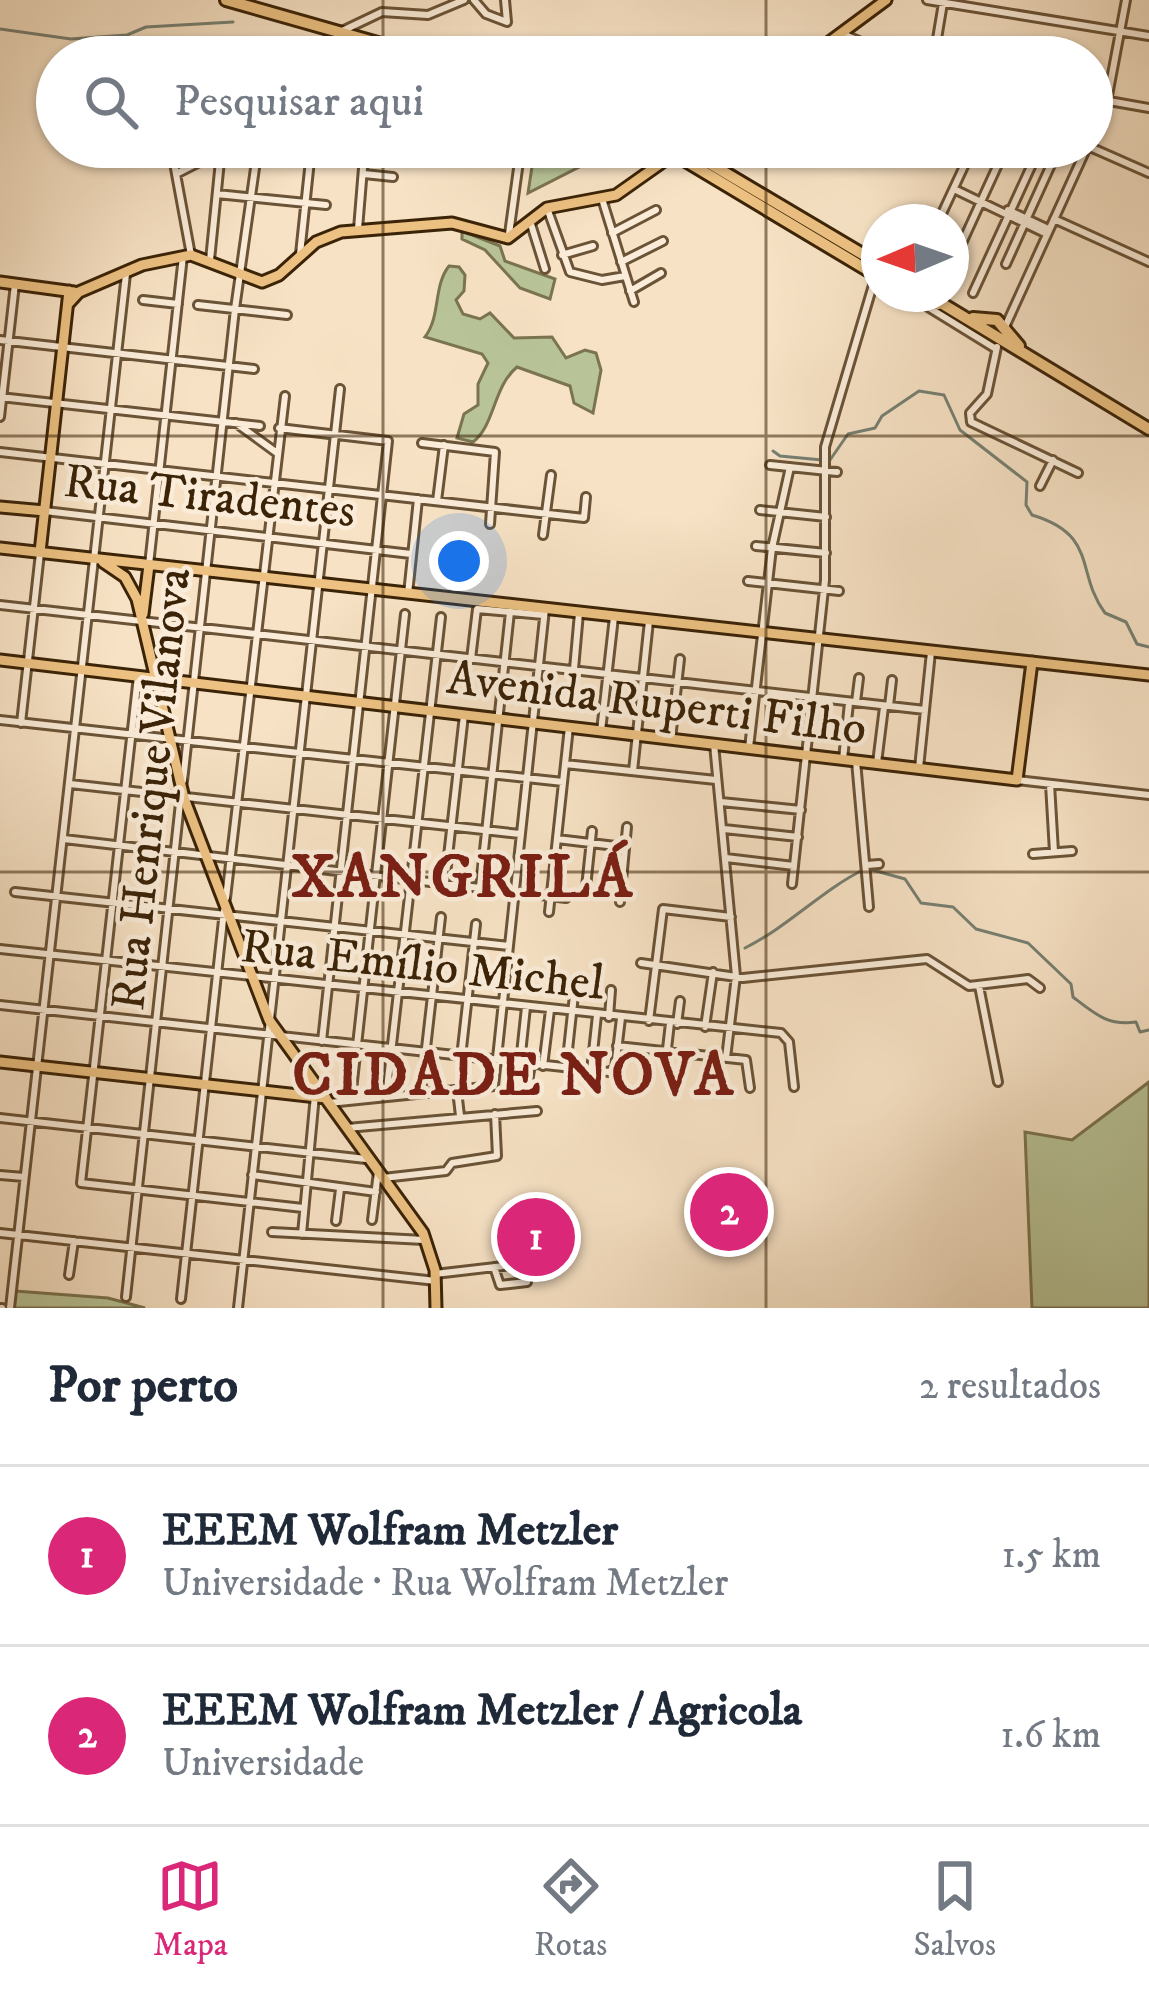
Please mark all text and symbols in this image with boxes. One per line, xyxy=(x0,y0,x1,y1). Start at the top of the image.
search box xyxy=(36,36,1113,168)
icon: search xyxy=(78,69,144,135)
text: Pesquisar aqui xyxy=(174,74,424,130)
north arrow xyxy=(861,204,969,312)
street label: Rua Tiradentes xyxy=(61,452,358,542)
your location xyxy=(429,531,489,591)
street label: Rua Henrique Vilanova xyxy=(99,564,205,1014)
street label: Avenida Ruperti Filho xyxy=(443,648,870,759)
district label: XANGRILÁ xyxy=(291,839,635,916)
street label: Rua Emílio Michel xyxy=(238,917,608,1015)
district label: CIDADE NOVA xyxy=(292,1039,736,1114)
pin: 2 xyxy=(690,1167,768,1257)
pin: 1 xyxy=(497,1192,575,1282)
text: Por perto xyxy=(48,1354,238,1418)
text: 2 resultados xyxy=(919,1362,1101,1411)
text: EEEM Wolfram Metzler xyxy=(162,1503,618,1559)
text: 1 xyxy=(80,1531,94,1580)
text: 1.5 km xyxy=(1002,1531,1101,1580)
text: Universidade · Rua Wolfram Metzler xyxy=(162,1559,728,1608)
text: EEEM Wolfram Metzler / Agricola xyxy=(162,1683,802,1739)
text: 2 xyxy=(77,1711,97,1760)
text: 1.6 km xyxy=(1000,1711,1101,1760)
text: Universidade xyxy=(162,1739,364,1788)
tab: Mapa xyxy=(153,1853,228,1966)
tab: Rotas xyxy=(534,1853,607,1966)
tab: Salvos xyxy=(914,1853,996,1966)

